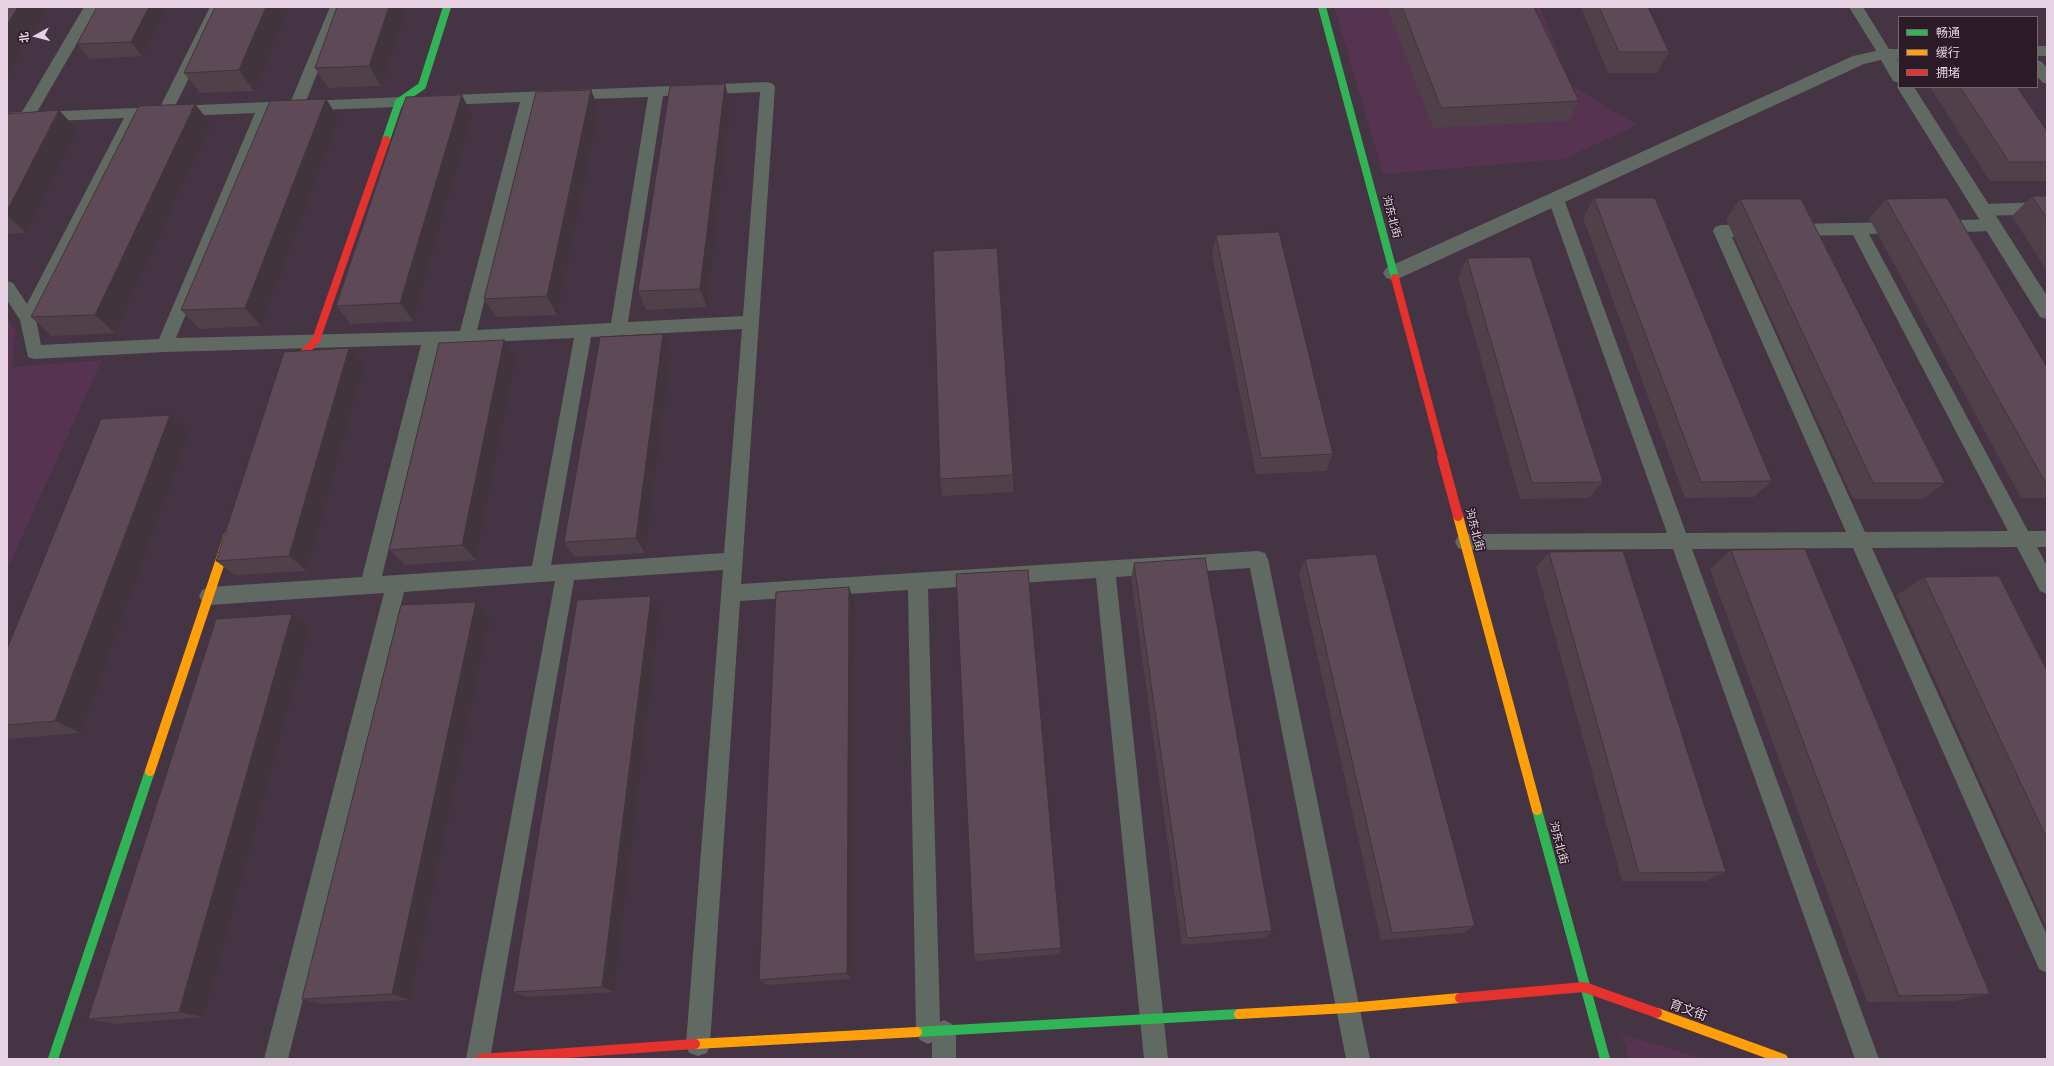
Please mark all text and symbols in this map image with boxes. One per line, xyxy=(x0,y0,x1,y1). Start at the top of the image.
north arrow xyxy=(16,16,56,56)
legend xyxy=(1898,16,2038,88)
text: 畅通 xyxy=(1936,24,1960,41)
text: 北 xyxy=(15,31,33,44)
text: 缓行 xyxy=(1936,44,1960,61)
text: 拥堵 xyxy=(1936,64,1960,81)
street label: 沟东北街 xyxy=(1379,194,1403,240)
street label: 沟东北街 xyxy=(1462,507,1486,553)
street label: 沟东北街 xyxy=(1546,820,1570,866)
street label: 育文街 xyxy=(1667,997,1709,1025)

